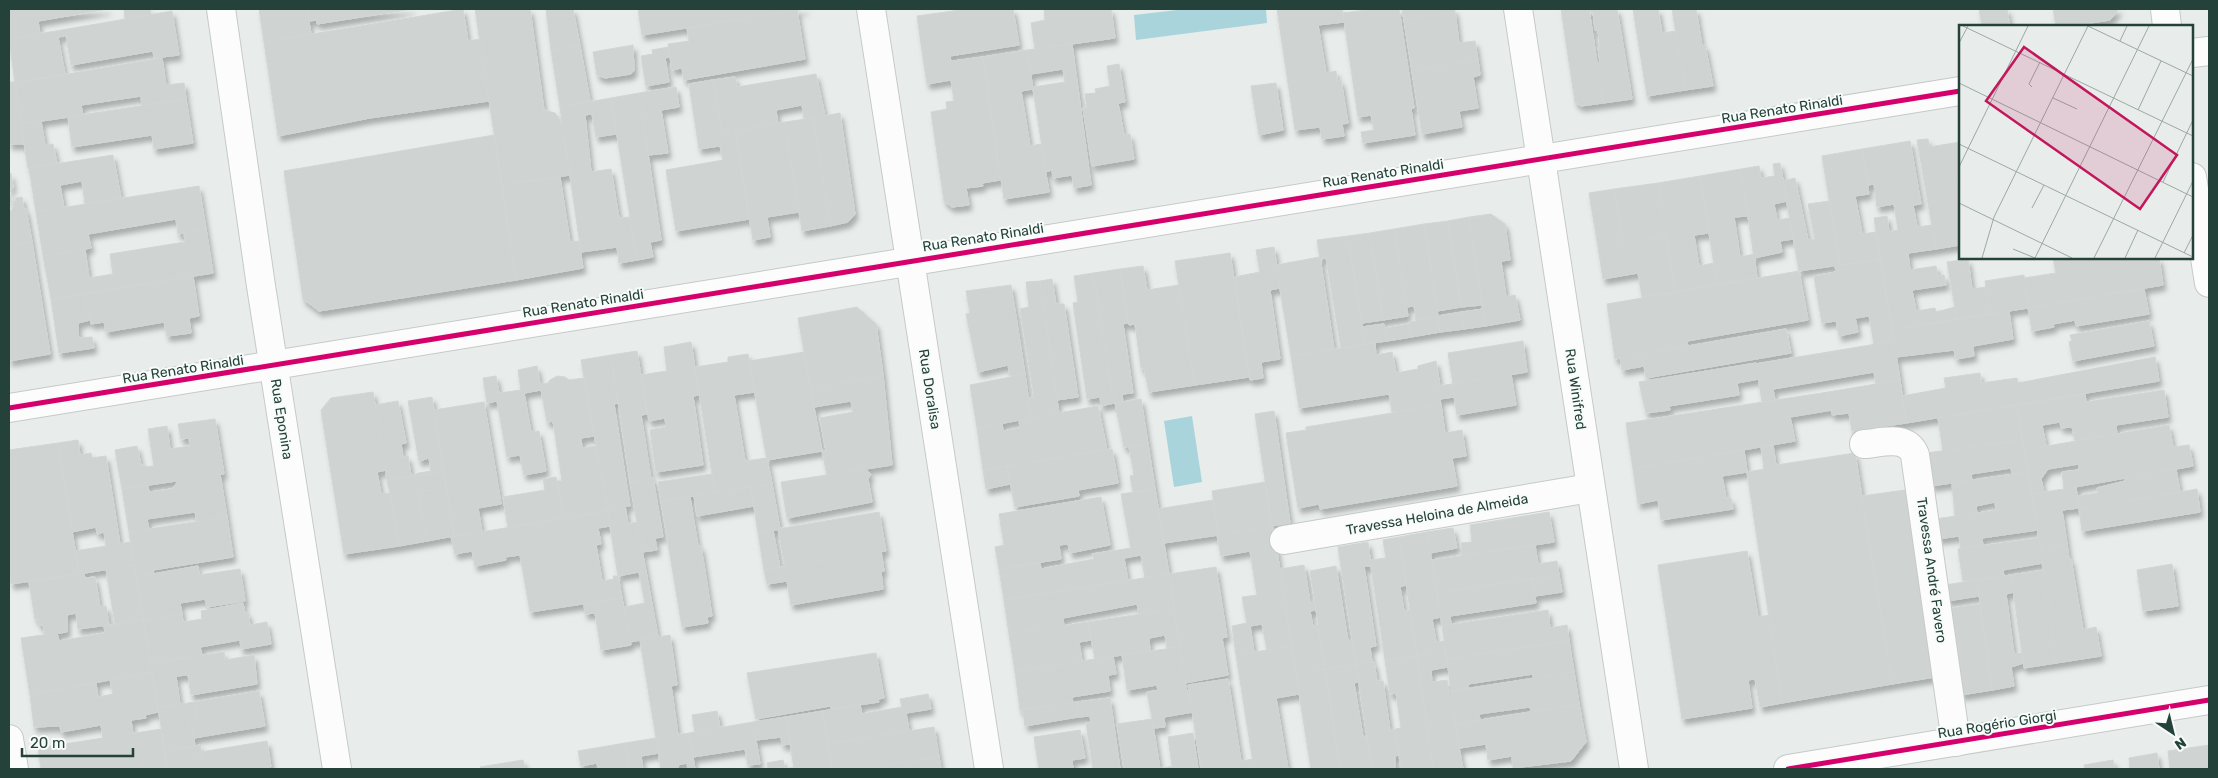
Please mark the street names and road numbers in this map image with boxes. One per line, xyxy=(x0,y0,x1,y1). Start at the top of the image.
street label: Rua Renato Rinaldi xyxy=(1720,92,1844,127)
street label: Rua Renato Rinaldi xyxy=(1321,156,1445,191)
street label: Rua Renato Rinaldi xyxy=(921,220,1045,255)
street label: Rua Renato Rinaldi xyxy=(521,286,645,321)
street label: Rua Winifred xyxy=(1561,347,1590,431)
street label: Rua Doralisa xyxy=(915,348,944,430)
street label: Rua Renato Rinaldi xyxy=(121,352,245,387)
street label: Rua Eponina xyxy=(267,377,296,461)
street label: Travessa Heloina de Almeida xyxy=(1345,490,1529,539)
street label: Travessa André Favero xyxy=(1913,496,1950,644)
street label: Rua Rogério Giorgi xyxy=(1936,707,2058,742)

